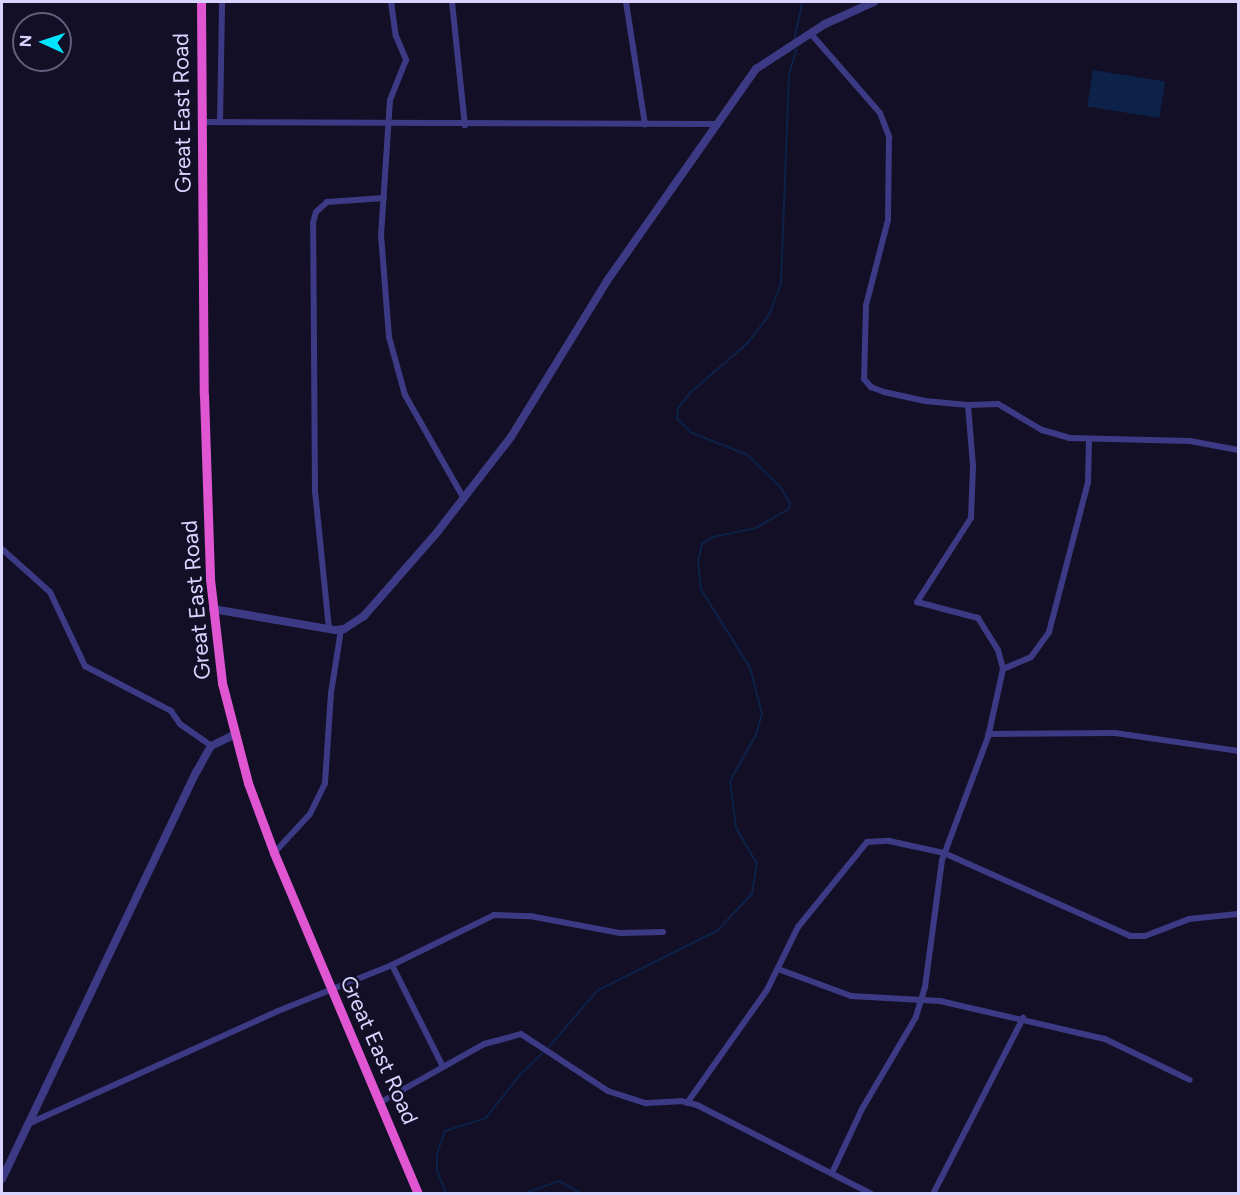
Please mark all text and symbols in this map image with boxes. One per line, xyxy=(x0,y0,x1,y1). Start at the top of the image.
north arrow xyxy=(12,12,72,72)
street label: Great East Road xyxy=(167,33,197,193)
text: N xyxy=(16,34,35,48)
street label: Great East Road xyxy=(176,519,216,681)
street label: Great East Road xyxy=(334,972,424,1128)

